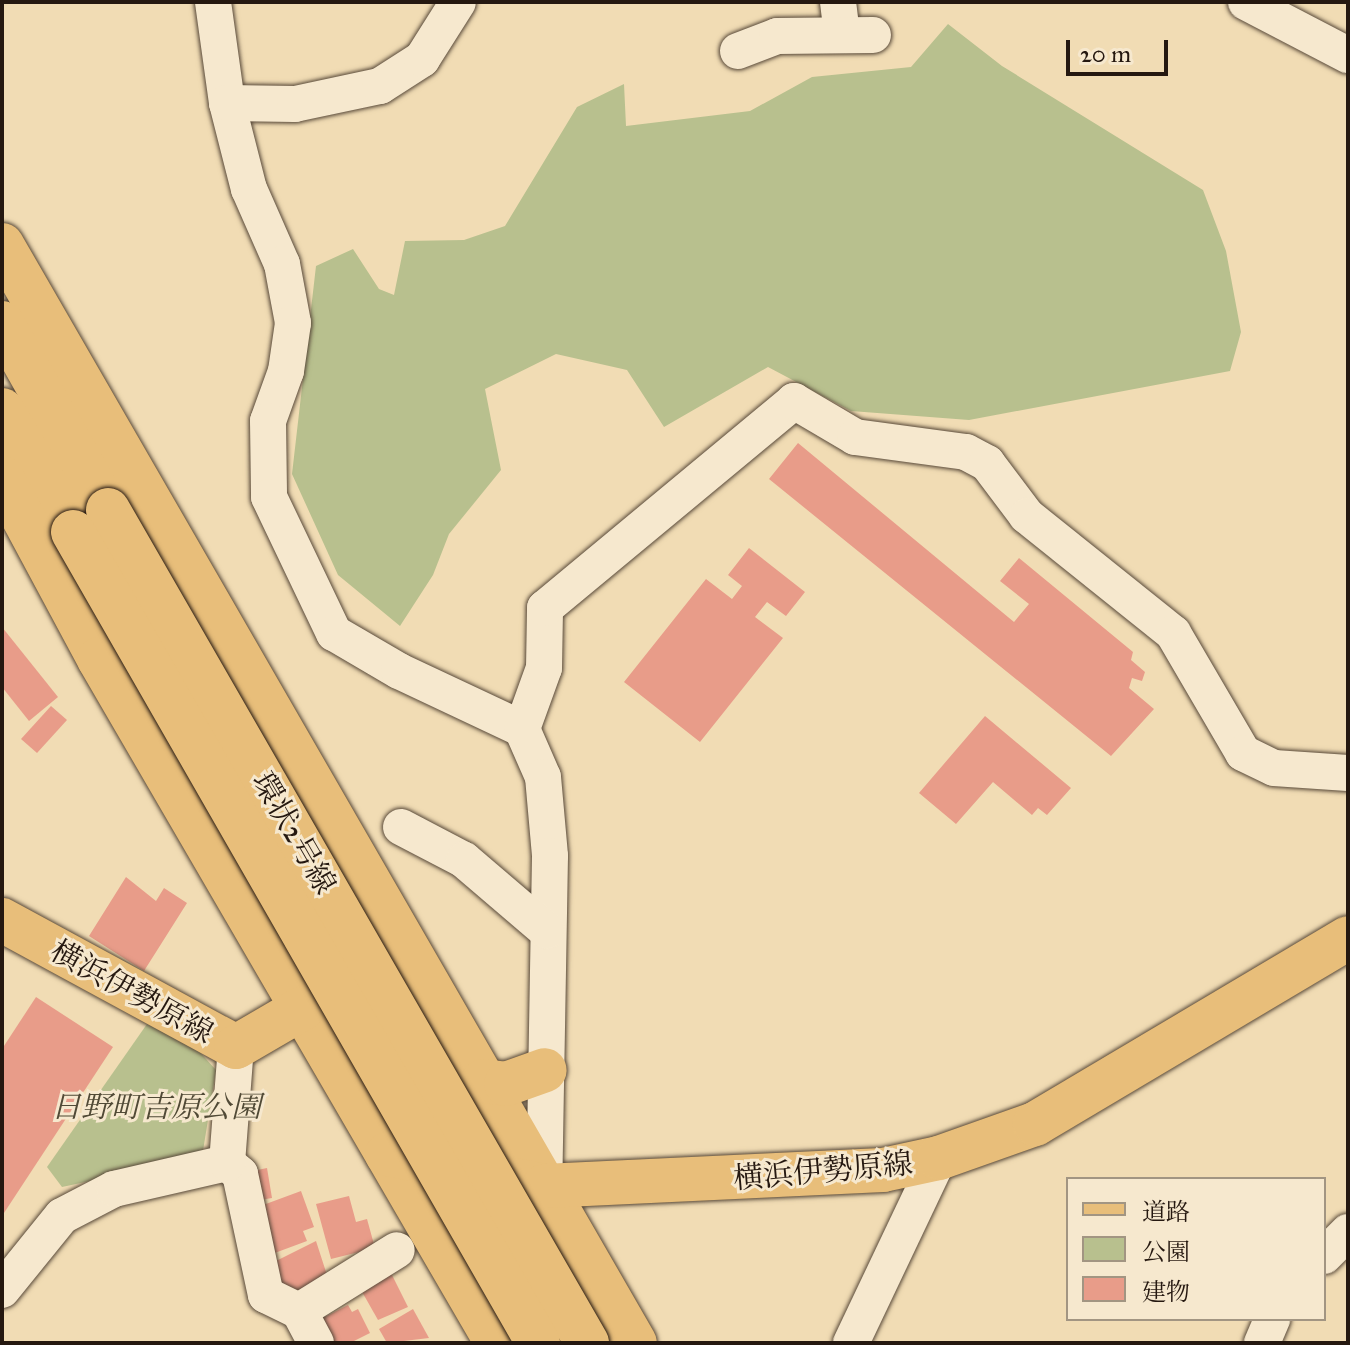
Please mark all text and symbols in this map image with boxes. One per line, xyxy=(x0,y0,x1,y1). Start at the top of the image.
scale bar xyxy=(1070,24,1172,74)
text: 20 m xyxy=(1080,39,1131,69)
street label: 環状2号線 xyxy=(245,766,343,900)
street label: 横浜伊勢原線 xyxy=(45,933,219,1051)
park label: 日野町吉原公園 xyxy=(51,1089,261,1125)
street label: 横浜伊勢原線 xyxy=(732,1145,914,1197)
legend xyxy=(1066,1177,1326,1321)
text: 道路 xyxy=(1142,1197,1190,1227)
text: 公園 xyxy=(1142,1237,1190,1267)
text: 建物 xyxy=(1142,1277,1190,1307)

